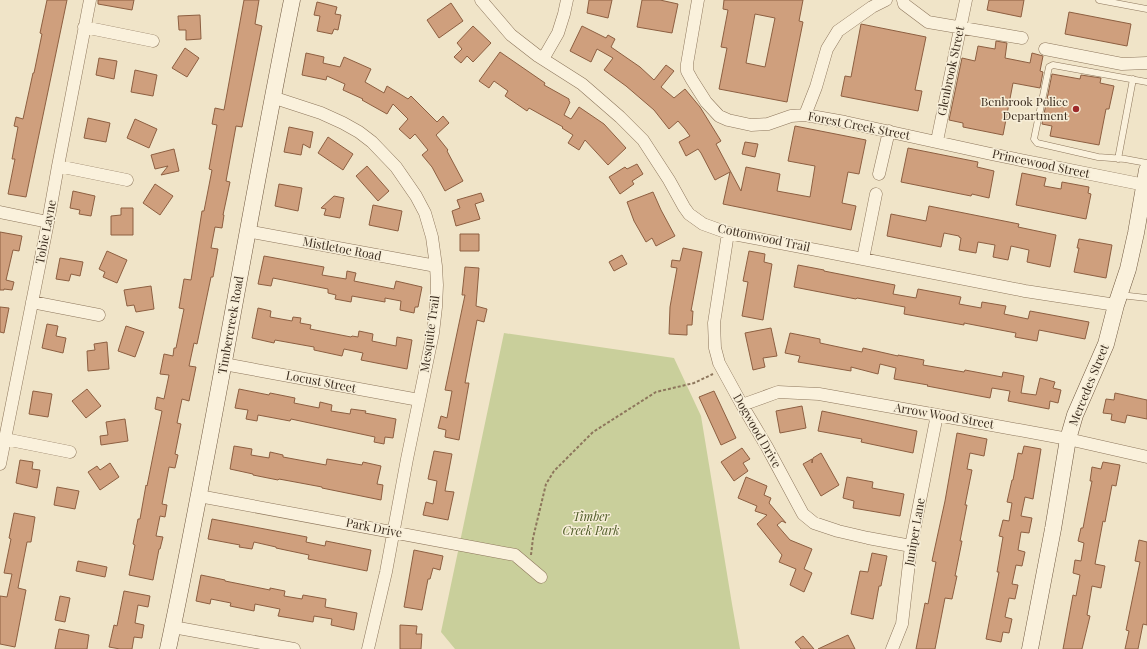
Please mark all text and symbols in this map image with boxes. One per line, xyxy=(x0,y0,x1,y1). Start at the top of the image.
street label: Glenbrook Street xyxy=(933,24,968,117)
place label: Benbrook Police Department xyxy=(981,93,1069,123)
marker: Benbrook Police Department xyxy=(1071,104,1081,114)
street label: Forest Creek Street xyxy=(807,107,912,143)
street label: Princewood Street xyxy=(991,145,1092,181)
street label: Tobie Layne xyxy=(31,198,59,265)
street label: Cottonwood Trail xyxy=(716,219,812,255)
street label: Mistletoe Road xyxy=(301,233,383,264)
street label: Timbercreek Road xyxy=(214,274,247,375)
street label: Mesquite Trail xyxy=(416,294,442,373)
street label: Mercedes Street xyxy=(1064,341,1112,428)
street label: Locust Street xyxy=(285,366,358,396)
street label: Dogwood Drive xyxy=(730,391,786,470)
street label: Arrow Wood Street xyxy=(892,398,996,432)
street label: Juniper Lane xyxy=(900,497,928,568)
park label: Timber Creek Park xyxy=(563,508,619,538)
street label: Park Drive xyxy=(345,514,404,540)

